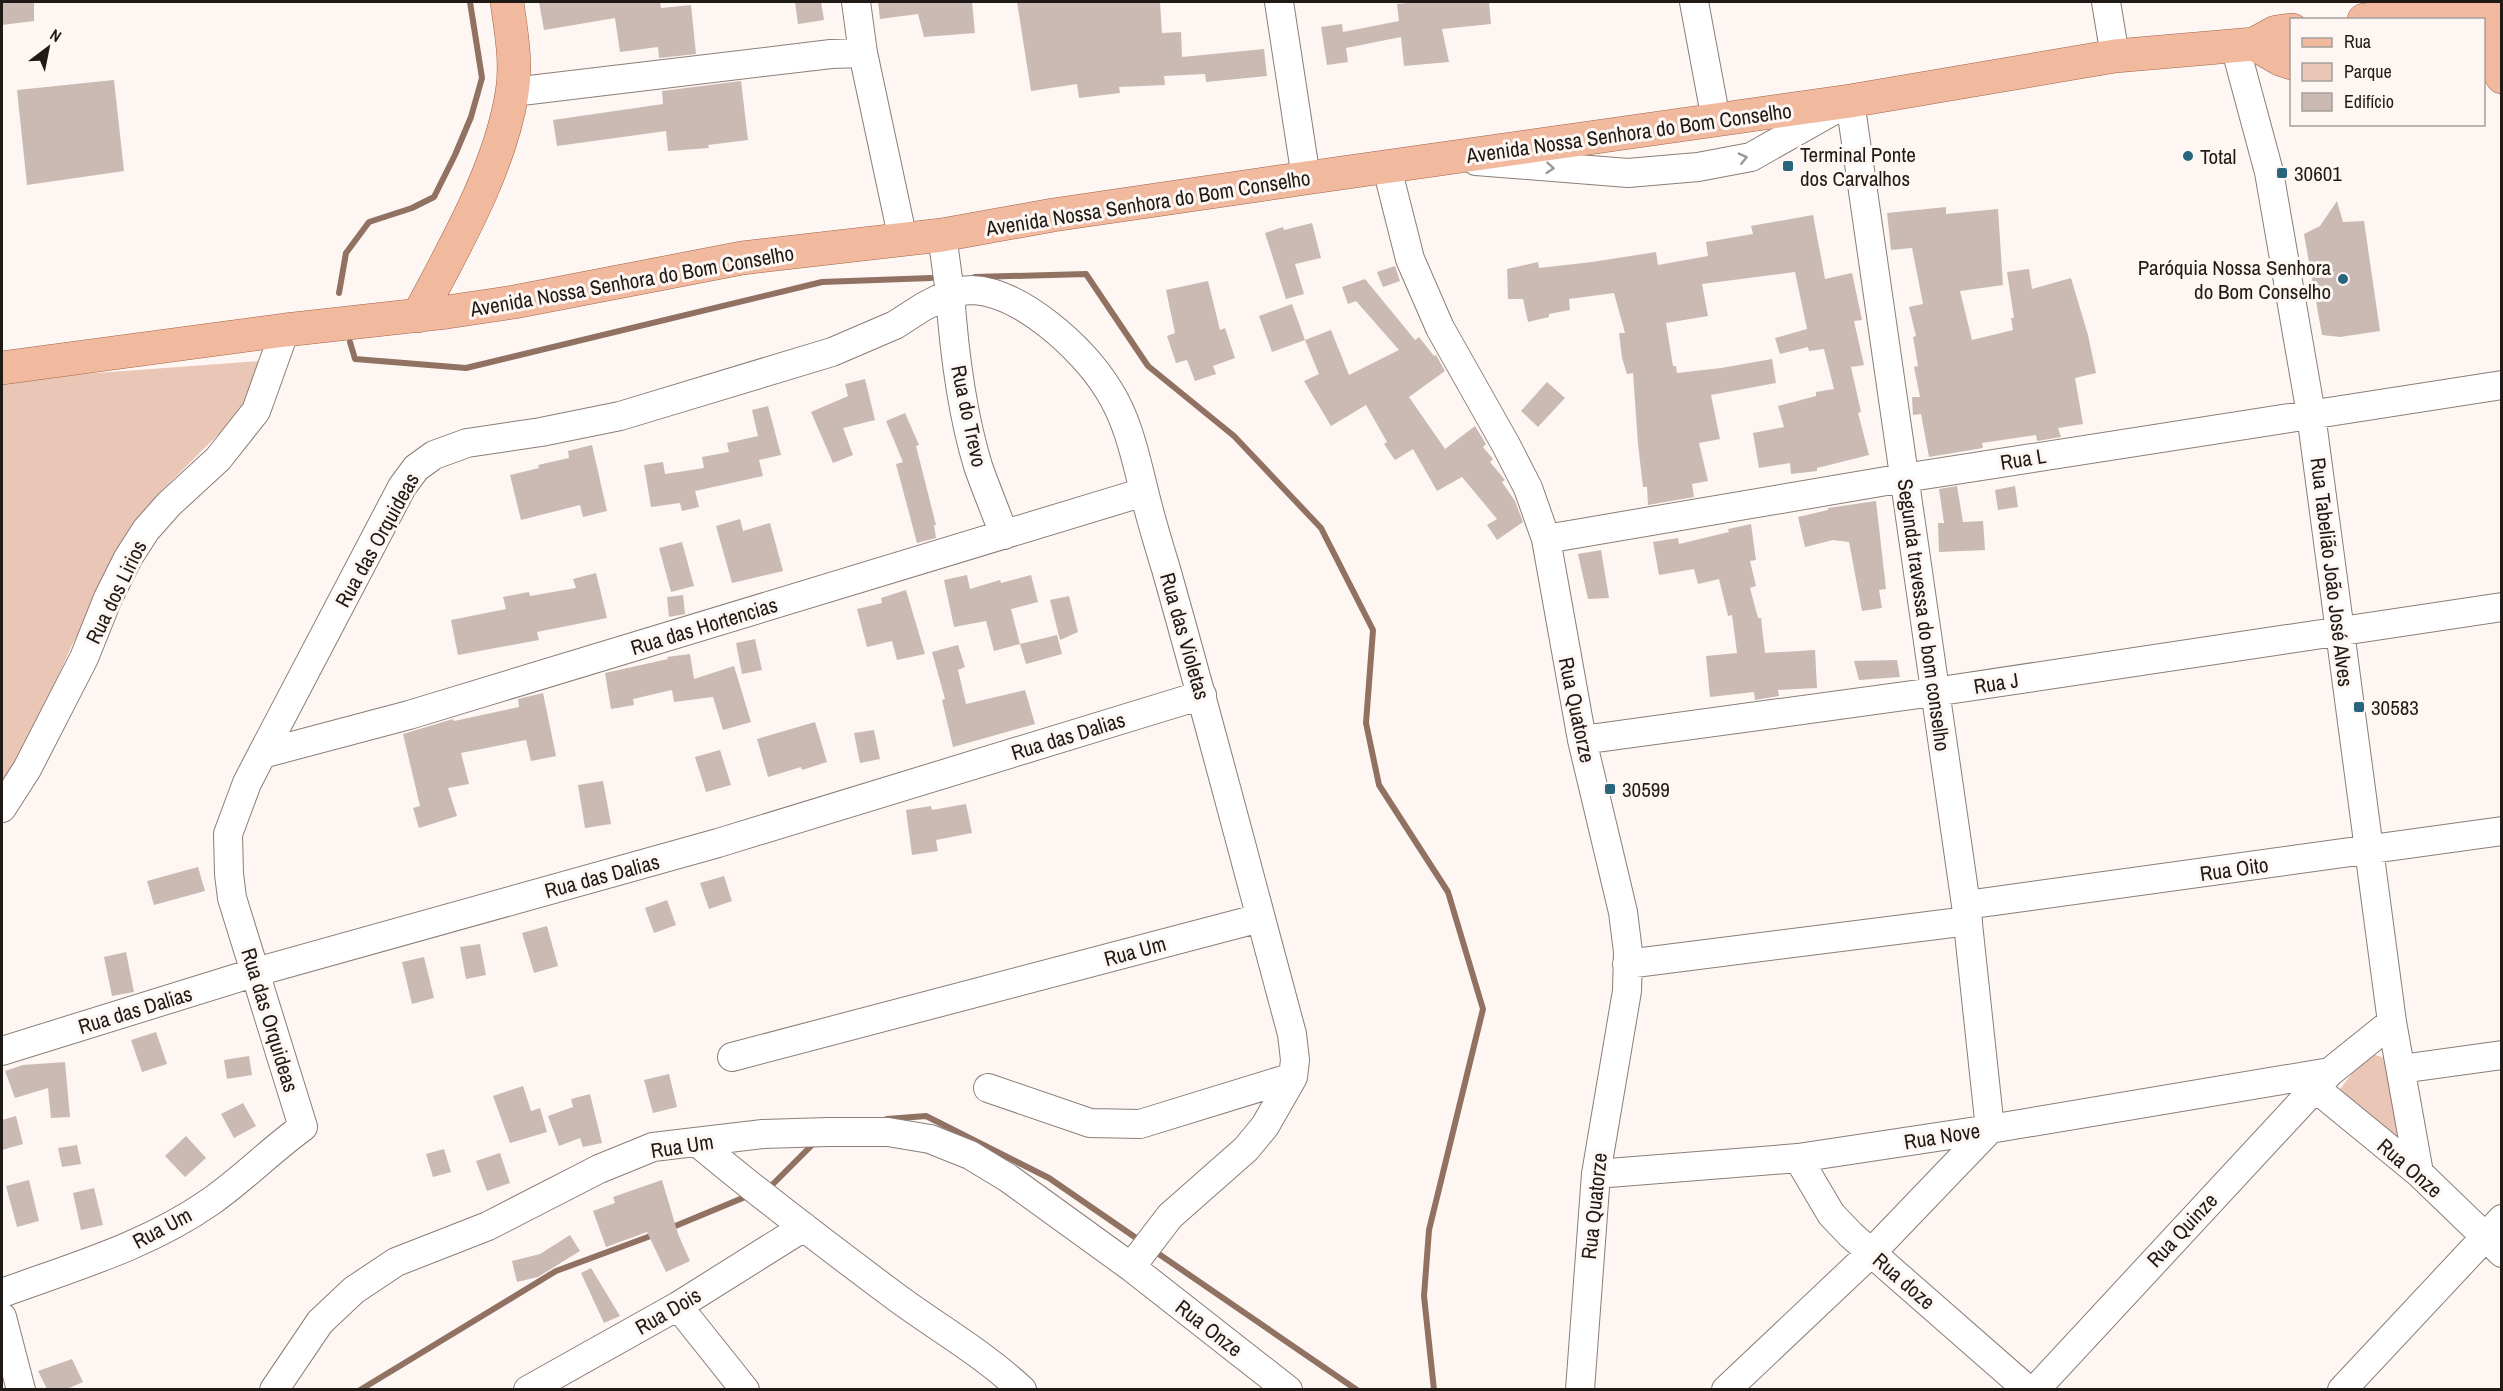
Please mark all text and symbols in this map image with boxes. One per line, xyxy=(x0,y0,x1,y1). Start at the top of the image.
north arrow xyxy=(18,18,78,78)
legend xyxy=(2290,18,2485,126)
text: N xyxy=(46,23,66,47)
text: Rua xyxy=(2344,29,2371,54)
text: Parque xyxy=(2344,59,2392,84)
text: Edifício xyxy=(2344,89,2394,114)
street label: Avenida Nossa Senhora do Bom Conselho xyxy=(1464,96,1793,170)
place label: Terminal Ponte dos Carvalhos xyxy=(1800,140,1916,193)
place label: Total xyxy=(2200,142,2236,171)
marker: Total xyxy=(2181,149,2195,163)
one-way arrow xyxy=(1738,152,1748,165)
marker: Terminal Ponte dos Carvalhos xyxy=(1781,159,1795,173)
place label: 30601 xyxy=(2294,159,2342,188)
one-way arrow xyxy=(1545,161,1554,174)
street label: Avenida Nossa Senhora do Bom Conselho xyxy=(983,163,1312,243)
marker: 30601 xyxy=(2275,166,2289,180)
street label: Avenida Nossa Senhora do Bom Conselho xyxy=(467,238,796,324)
place label: Paróquia Nossa Senhora do Bom Conselho xyxy=(2138,253,2331,306)
marker: Paróquia Nossa Senhora do Bom Conselho xyxy=(2336,272,2350,286)
street label: Rua do Trevo xyxy=(944,362,994,470)
street label: Rua L xyxy=(1998,441,2048,477)
street label: Rua Tabelião João José Alves xyxy=(2304,456,2360,688)
street label: Rua das Orquideas xyxy=(328,468,426,612)
street label: Segunda travessa do bom conselho xyxy=(1891,477,1957,753)
street label: Rua dos Lirios xyxy=(78,535,154,649)
street label: Rua das Violetas xyxy=(1153,569,1217,703)
street label: Rua das Hortencias xyxy=(627,590,781,662)
street label: Rua Quatorze xyxy=(1552,655,1602,765)
street label: Rua J xyxy=(1972,665,2020,701)
place label: 30583 xyxy=(2371,693,2419,722)
marker: 30583 xyxy=(2352,700,2366,714)
street label: Rua das Dalias xyxy=(1007,705,1129,767)
place label: 30599 xyxy=(1622,775,1670,804)
marker: 30599 xyxy=(1603,782,1617,796)
street label: Rua das Dalias xyxy=(541,847,663,905)
street label: Rua Oito xyxy=(2198,850,2270,888)
street label: Rua Um xyxy=(1101,929,1169,973)
street label: Rua das Orquideas xyxy=(234,944,306,1096)
street label: Rua das Dalias xyxy=(74,979,196,1041)
street label: Rua Nove xyxy=(1902,1116,1982,1156)
street label: Rua Um xyxy=(649,1127,715,1165)
street label: Rua Onze xyxy=(2371,1132,2449,1204)
street label: Rua Quatorze xyxy=(1574,1151,1614,1261)
street label: Rua Quinze xyxy=(2140,1187,2224,1273)
street label: Rua Um xyxy=(127,1200,197,1256)
street label: Rua doze xyxy=(1867,1246,1941,1316)
street label: Rua Dois xyxy=(630,1280,706,1342)
street label: Rua Onze xyxy=(1170,1293,1248,1363)

